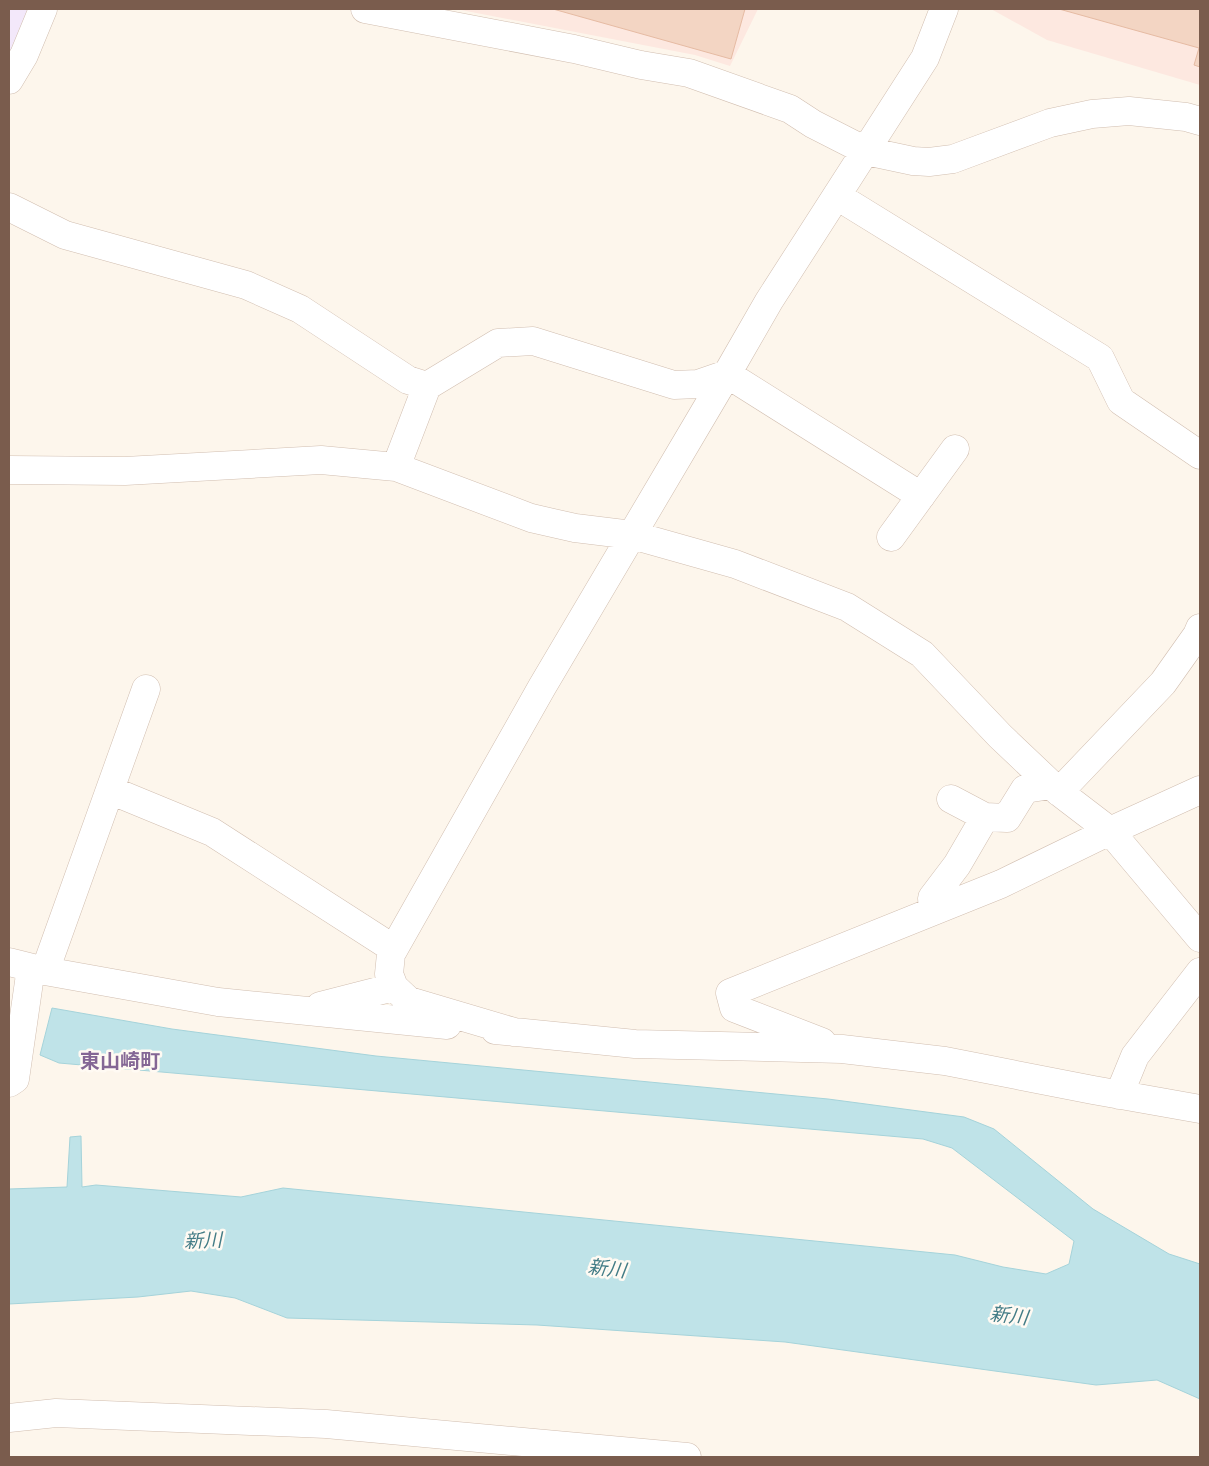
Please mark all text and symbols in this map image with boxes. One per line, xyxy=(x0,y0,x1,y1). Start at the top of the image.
district label: 東山崎町 xyxy=(80,1049,160,1073)
water label: 新川 xyxy=(184,1228,224,1252)
water label: 新川 xyxy=(587,1255,629,1281)
water label: 新川 xyxy=(989,1302,1031,1328)

